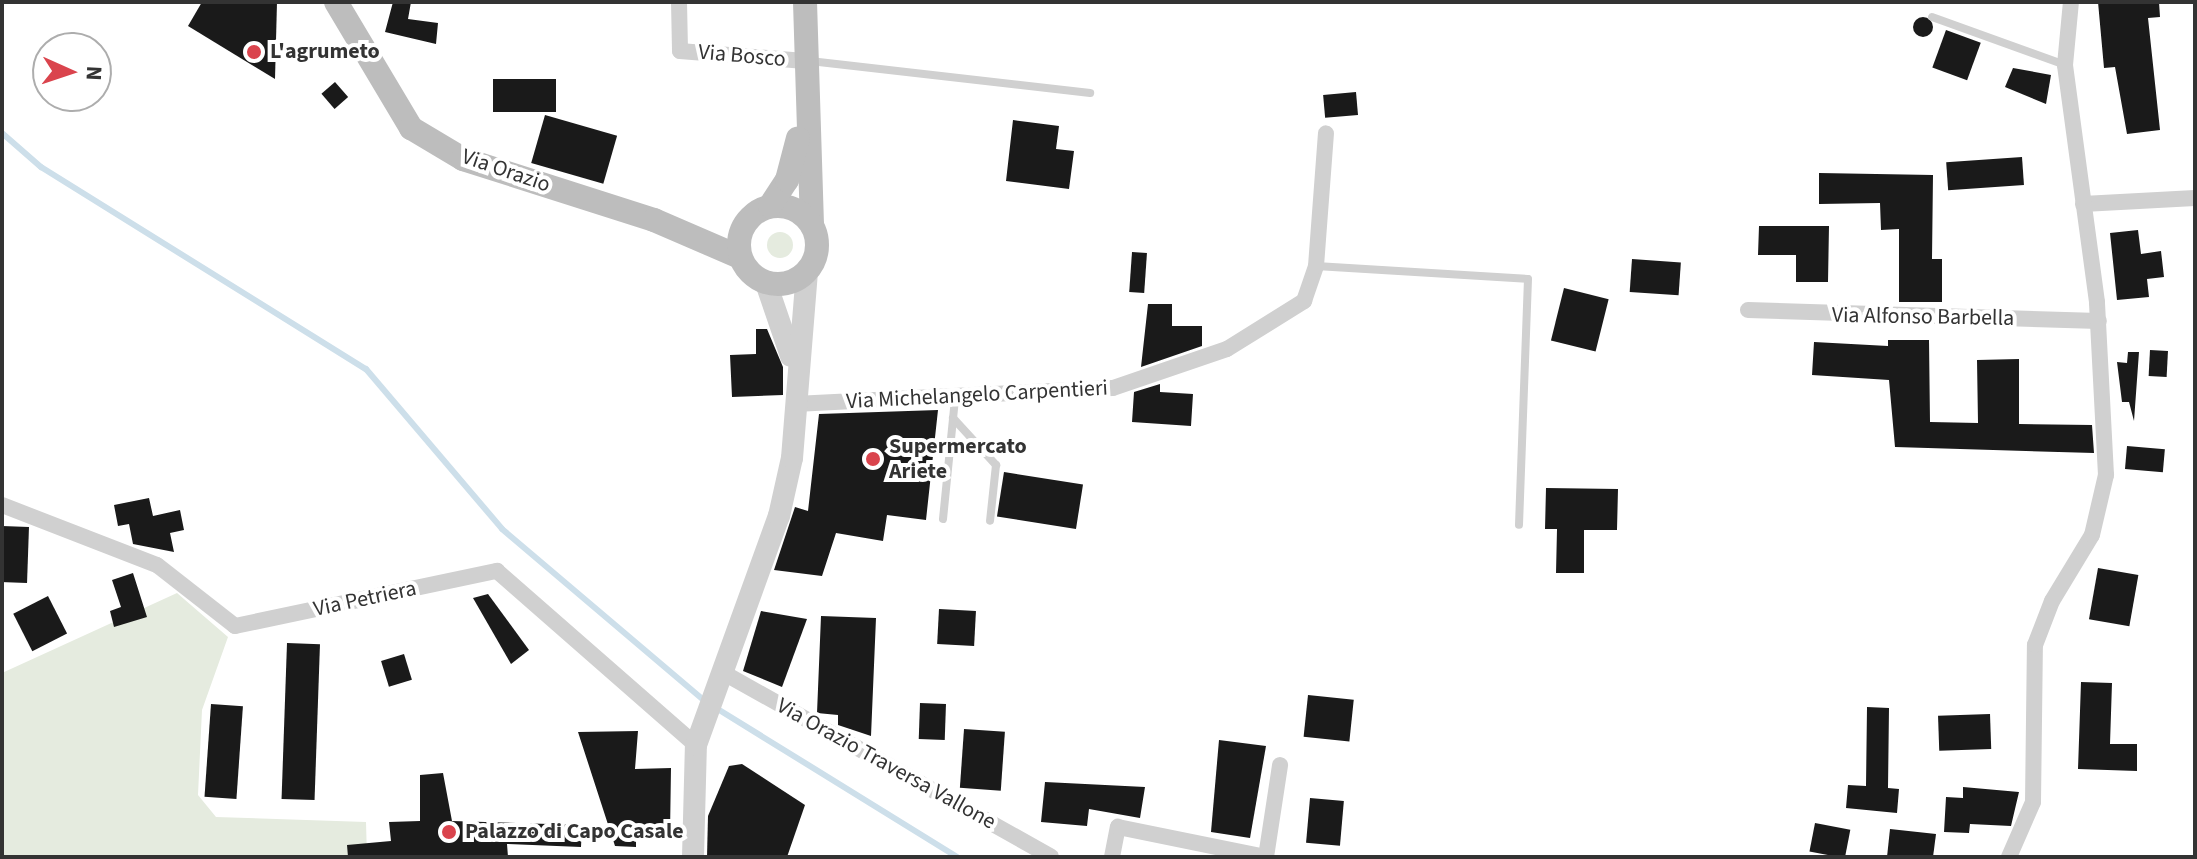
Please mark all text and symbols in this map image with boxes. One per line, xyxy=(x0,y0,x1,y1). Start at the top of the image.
north arrow xyxy=(32,32,112,112)
place label: L'agrumeto xyxy=(270,39,380,65)
street label: Via Bosco xyxy=(697,39,787,73)
marker: L'agrumeto xyxy=(245,43,263,61)
text: N xyxy=(78,65,110,81)
street label: Via Orazio xyxy=(458,144,554,198)
street label: Via Alfonso Barbella xyxy=(1832,302,2014,332)
street label: Via Michelangelo Carpentieri xyxy=(845,375,1109,415)
place label: Supermercato Ariete xyxy=(889,433,1027,484)
marker: Supermercato Ariete xyxy=(864,450,882,468)
street label: Via Petriera xyxy=(311,575,419,623)
street label: Via Orazio Traversa Vallone xyxy=(772,693,1000,835)
place label: Palazzo di Capo Casale xyxy=(465,819,684,845)
marker: Palazzo di Capo Casale xyxy=(440,823,458,841)

